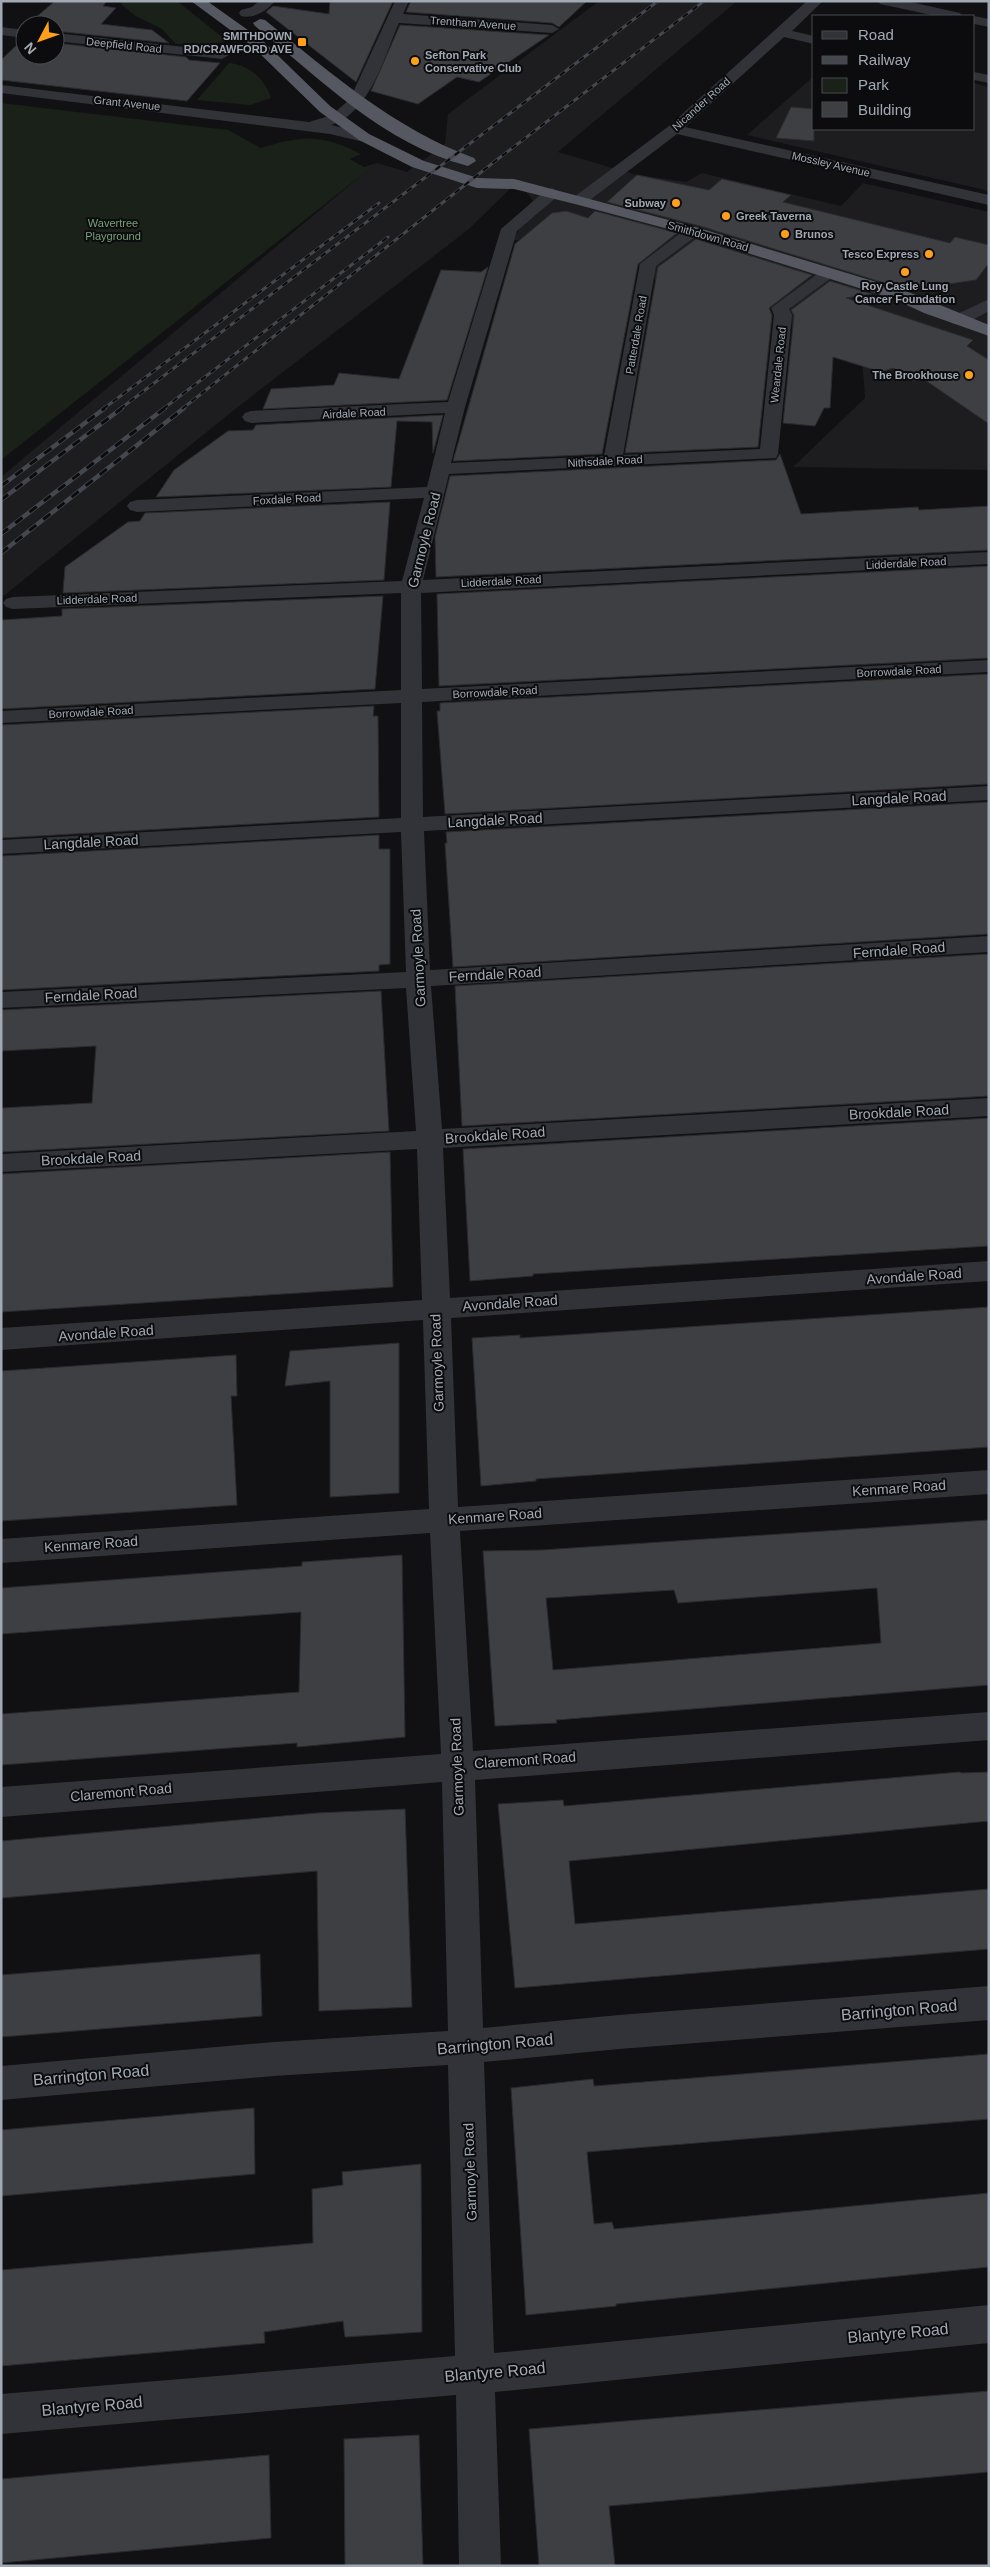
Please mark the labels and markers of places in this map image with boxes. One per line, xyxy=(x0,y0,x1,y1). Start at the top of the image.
place label: SMITHDOWN RD/CRAWFORD AVE xyxy=(184,30,292,55)
marker: SMITHDOWN RD/CRAWFORD AVE xyxy=(296,36,308,48)
place label: Sefton Park Conservative Club xyxy=(425,49,522,74)
marker: Sefton Park Conservative Club xyxy=(409,55,421,67)
place label: Subway xyxy=(624,197,667,209)
marker: Subway xyxy=(670,197,682,209)
marker: Greek Taverna xyxy=(720,210,732,222)
place label: Greek Taverna xyxy=(736,210,813,222)
marker: Brunos xyxy=(779,228,791,240)
place label: Brunos xyxy=(795,228,834,240)
place label: Tesco Express xyxy=(842,248,919,260)
marker: Tesco Express xyxy=(923,248,935,260)
marker: Roy Castle Lung Cancer Foundation xyxy=(899,266,911,278)
place label: Roy Castle Lung Cancer Foundation xyxy=(855,280,955,305)
place label: The Brookhouse xyxy=(872,369,959,381)
marker: The Brookhouse xyxy=(963,369,975,381)

